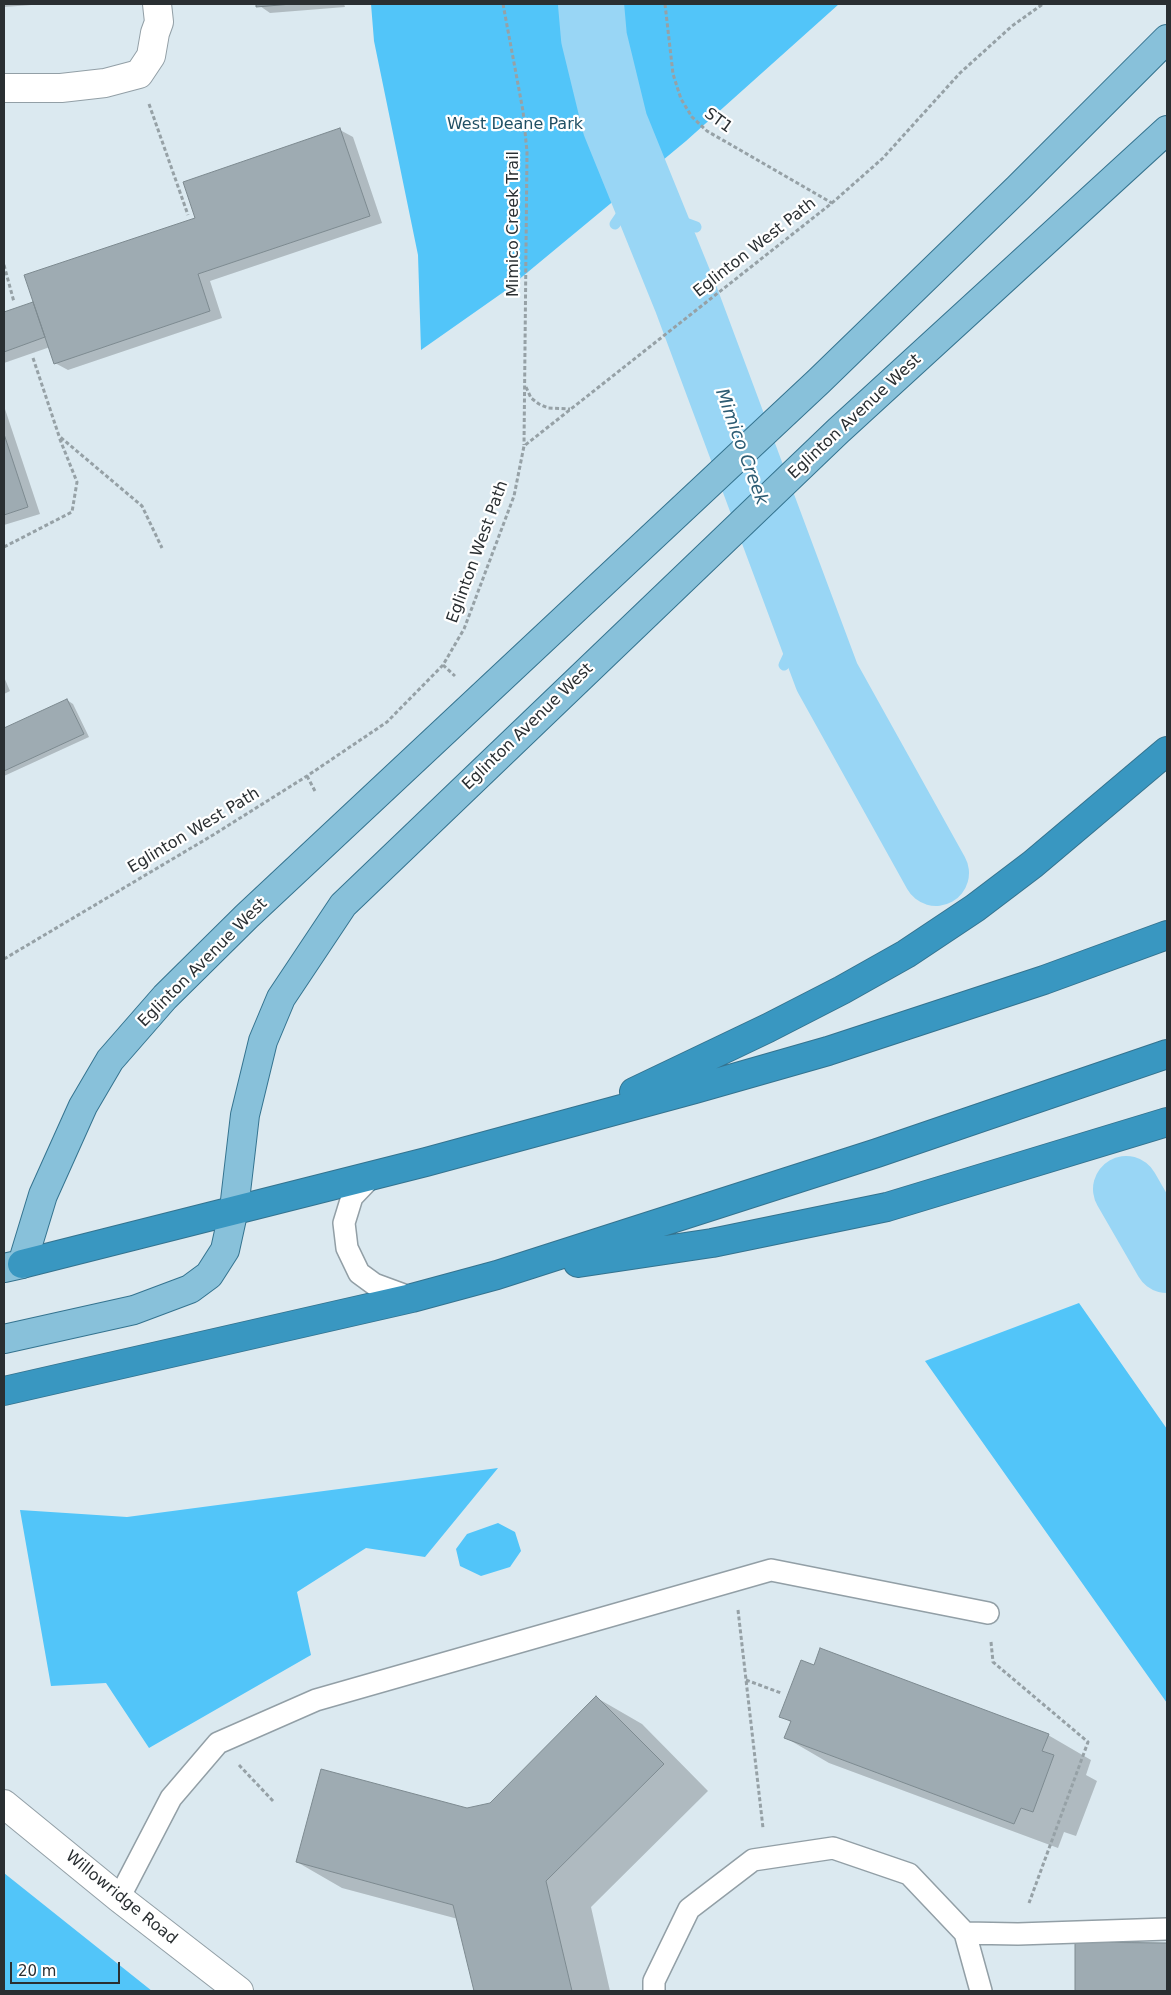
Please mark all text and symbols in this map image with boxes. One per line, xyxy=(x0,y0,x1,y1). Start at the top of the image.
street label: ST1 xyxy=(700,104,736,138)
park label: West Deane Park xyxy=(447,115,583,135)
street label: Mimico Creek Trail xyxy=(504,151,524,297)
street label: Eglinton West Path xyxy=(690,194,820,302)
street label: Eglinton Avenue West xyxy=(785,350,925,484)
water label: Mimico Creek xyxy=(710,386,772,508)
street label: Eglinton West Path xyxy=(443,478,513,626)
street label: Eglinton Avenue West xyxy=(459,660,597,794)
street label: Eglinton West Path xyxy=(125,784,263,878)
street label: Eglinton Avenue West xyxy=(135,895,271,1031)
street label: Willowridge Road xyxy=(61,1847,181,1949)
scale bar xyxy=(12,1952,122,1984)
text: 20 m xyxy=(18,1962,56,1980)

